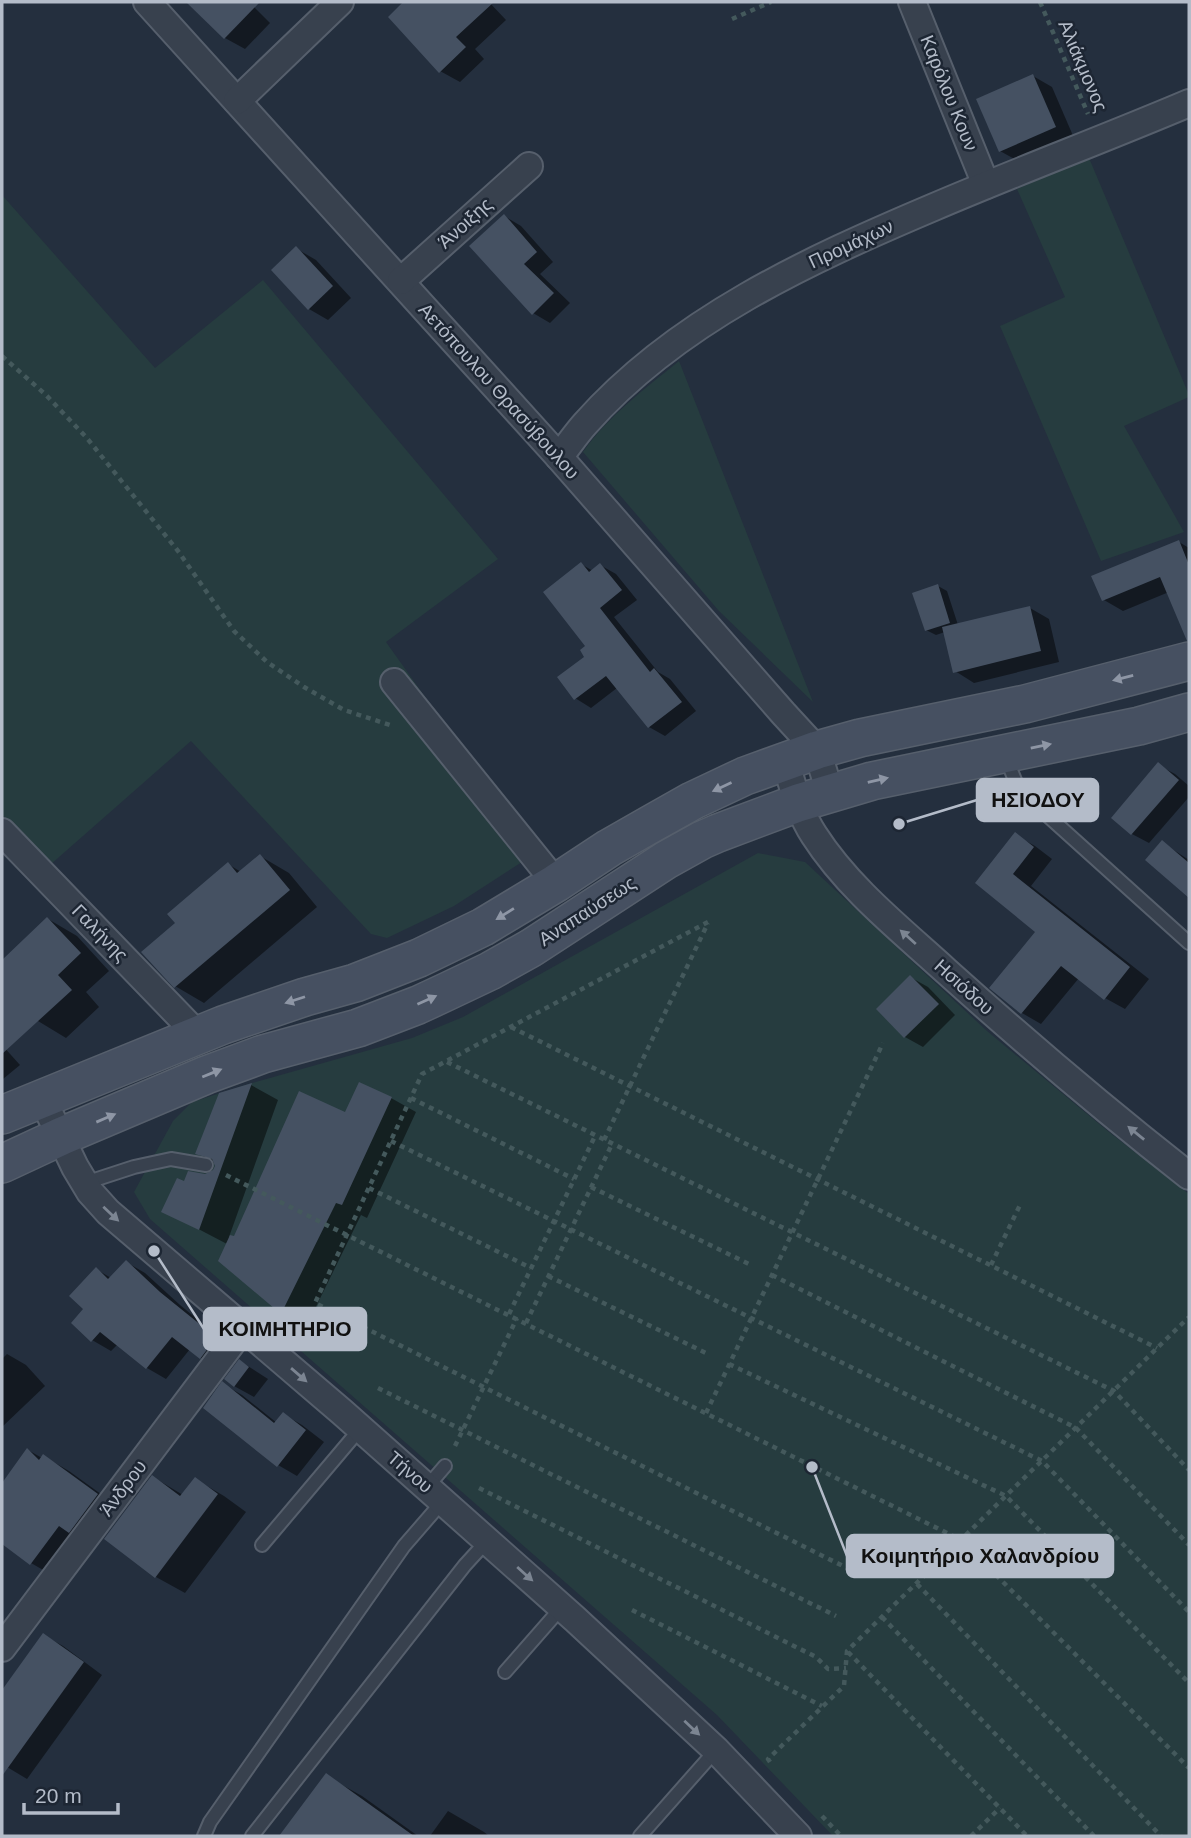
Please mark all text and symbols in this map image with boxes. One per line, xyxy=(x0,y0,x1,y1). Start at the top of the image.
street label: Αλιάκμονος xyxy=(1054,17,1112,115)
street label: Καρόλου Κουν xyxy=(916,32,982,154)
street label: Άνοιξης xyxy=(434,193,496,253)
street label: Προμάχων xyxy=(805,215,897,273)
street label: Αετόπουλου Θρασύβουλου xyxy=(415,299,583,483)
one-way arrow xyxy=(1112,673,1134,684)
one-way arrow xyxy=(1030,741,1052,752)
one-way arrow xyxy=(867,774,889,785)
callout: ΗΣΙΟΔΟΥ xyxy=(977,779,1098,821)
one-way arrow xyxy=(712,781,732,792)
text: ΗΣΙΟΔΟΥ xyxy=(991,788,1085,811)
street label: Αναπαύσεως xyxy=(535,872,639,950)
street label: Γαλήνης xyxy=(68,900,132,966)
one-way arrow xyxy=(495,907,514,920)
one-way arrow xyxy=(900,929,917,945)
street label: Ησιόδου xyxy=(930,955,998,1019)
one-way arrow xyxy=(417,994,438,1005)
one-way arrow xyxy=(284,996,305,1006)
one-way arrow xyxy=(202,1068,223,1079)
one-way arrow xyxy=(95,1112,116,1123)
one-way arrow xyxy=(1128,1126,1146,1141)
one-way arrow xyxy=(102,1205,119,1222)
callout: ΚΟΙΜΗΤΗΡΙΟ xyxy=(204,1308,366,1350)
text: ΚΟΙΜΗΤΗΡΙΟ xyxy=(218,1317,352,1340)
one-way arrow xyxy=(290,1367,307,1382)
street label: Τήνου xyxy=(383,1447,437,1497)
street label: Άνδρου xyxy=(95,1456,151,1520)
callout: Κοιμητήριο Χαλανδρίου xyxy=(847,1535,1113,1577)
text: Κοιμητήριο Χαλανδρίου xyxy=(861,1544,1099,1567)
one-way arrow xyxy=(516,1566,534,1582)
one-way arrow xyxy=(683,1720,701,1736)
scale bar xyxy=(24,1772,119,1816)
text: 20 m xyxy=(35,1784,82,1807)

